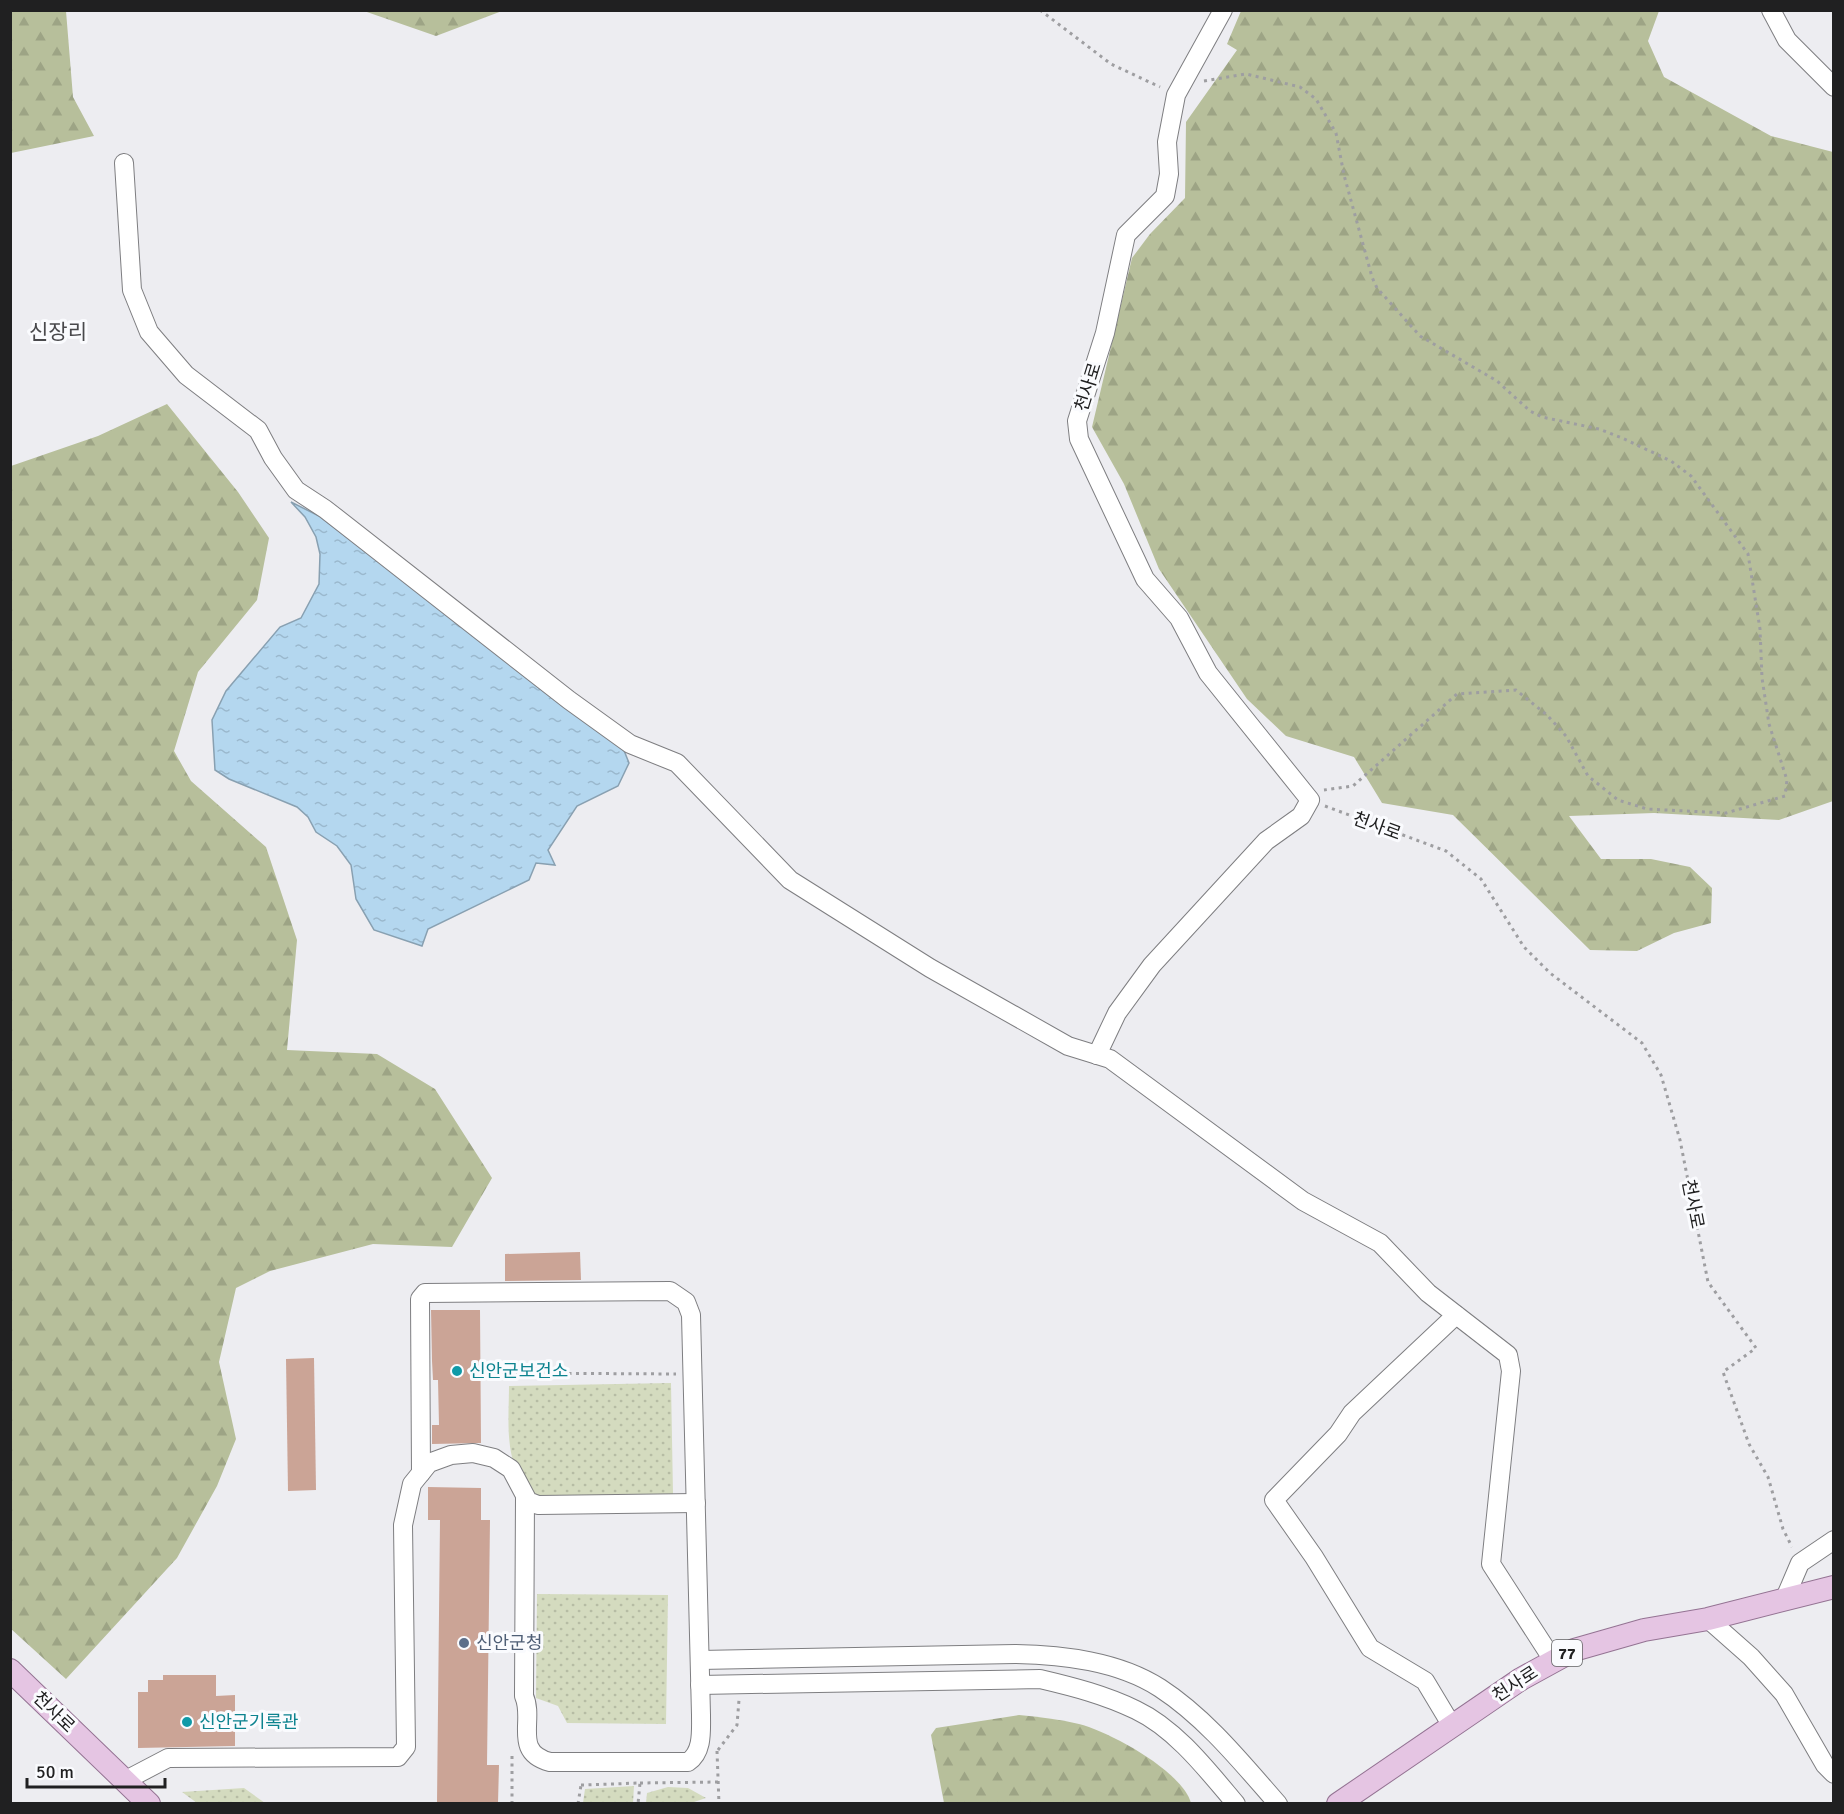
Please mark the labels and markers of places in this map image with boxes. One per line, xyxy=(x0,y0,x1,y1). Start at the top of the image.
place label: 신안군보건소 xyxy=(469,1360,568,1382)
marker: 신안군보건소 xyxy=(450,1364,464,1378)
place label: 신안군청 xyxy=(476,1632,542,1654)
marker: 신안군청 xyxy=(457,1636,471,1650)
place label: 신안군기록관 xyxy=(199,1711,299,1733)
marker: 신안군기록관 xyxy=(180,1715,194,1729)

